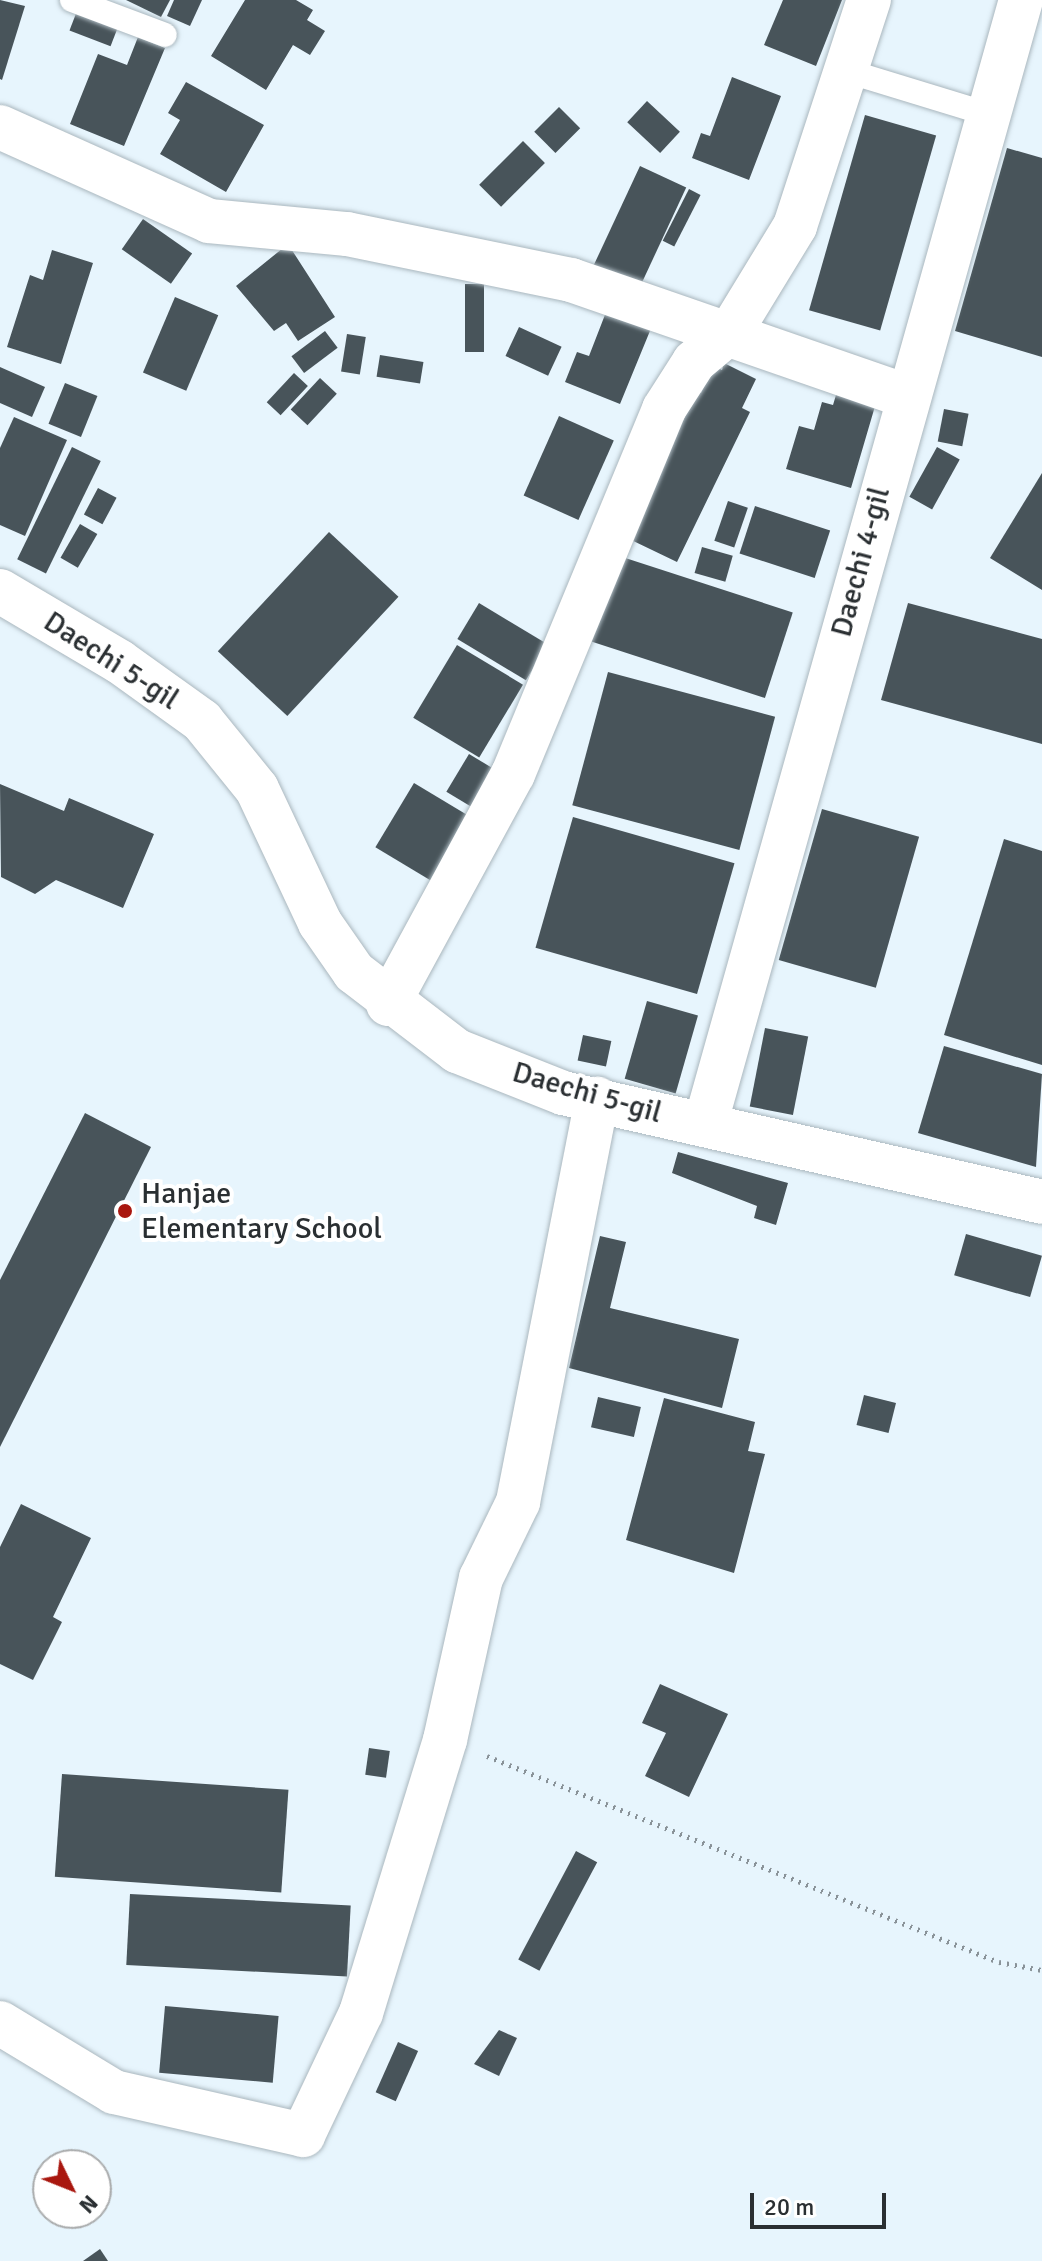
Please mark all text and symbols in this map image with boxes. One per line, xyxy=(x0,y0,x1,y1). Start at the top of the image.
street label: Daechi 4-gil xyxy=(824,483,898,641)
street label: Daechi 5-gil xyxy=(37,604,185,718)
street label: Daechi 5-gil xyxy=(508,1054,666,1132)
place label: Hanjae Elementary School xyxy=(141,1176,382,1246)
marker: Hanjae Elementary School xyxy=(116,1202,134,1220)
north arrow xyxy=(32,2149,112,2229)
scale bar xyxy=(754,2177,890,2227)
text: N xyxy=(73,2190,104,2219)
text: 20 m xyxy=(764,2192,814,2222)

